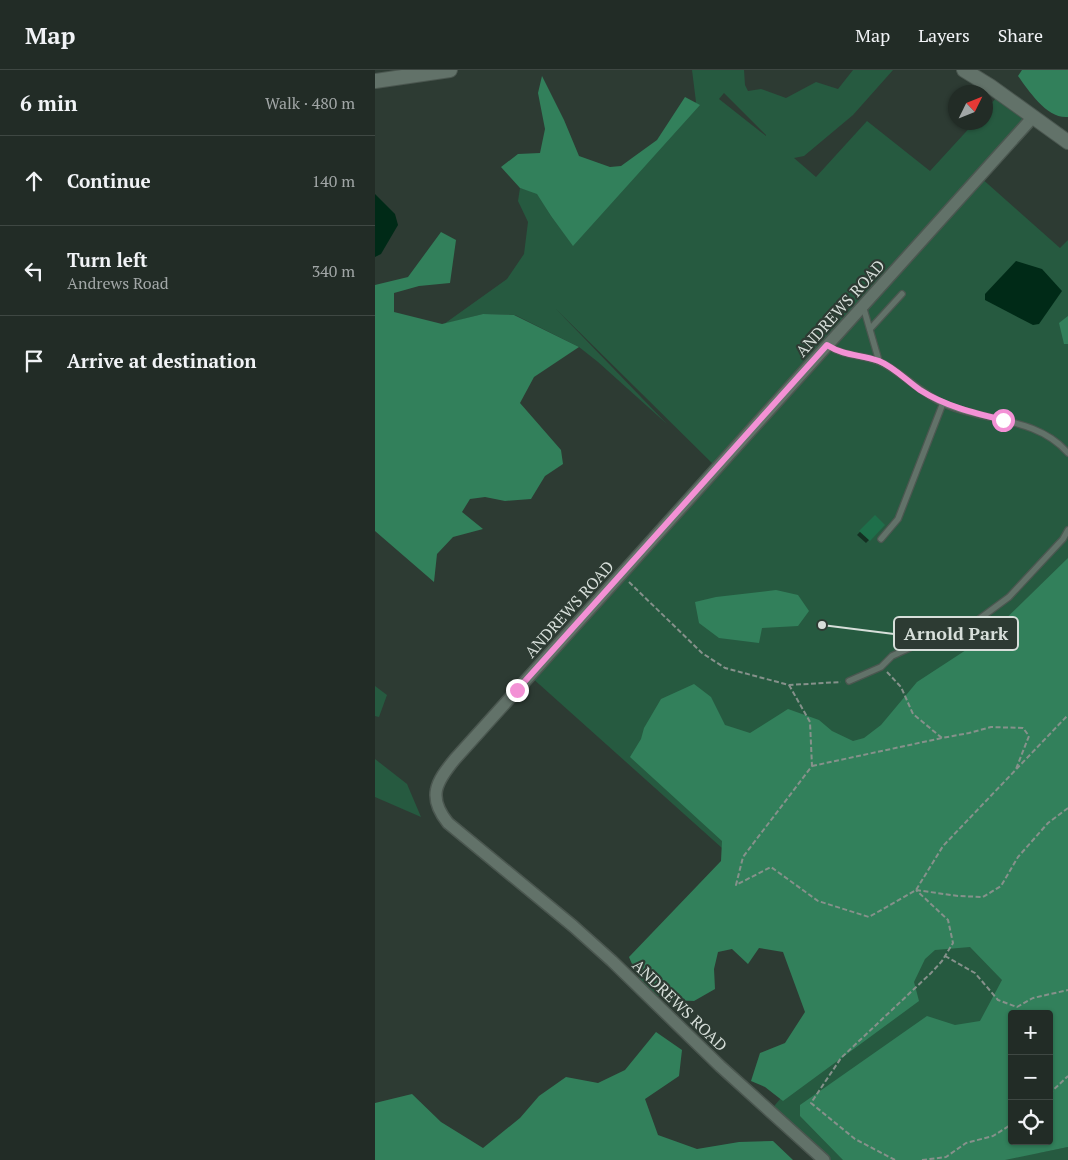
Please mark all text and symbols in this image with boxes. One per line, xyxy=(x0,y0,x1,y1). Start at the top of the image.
text: Map xyxy=(25,19,75,51)
text: Map xyxy=(855,23,890,47)
text: Layers xyxy=(918,23,970,47)
text: Share xyxy=(998,23,1043,47)
north arrow xyxy=(948,85,993,130)
text: 6 min xyxy=(20,89,77,117)
text: Walk · 480 m xyxy=(265,92,355,114)
icon: ahead xyxy=(20,167,48,195)
text: Continue xyxy=(67,168,151,193)
text: 140 m xyxy=(312,170,355,192)
text: Turn left xyxy=(67,247,148,272)
street label: ANDREWS ROAD xyxy=(790,255,890,361)
icon: left xyxy=(20,257,48,285)
text: 340 m xyxy=(312,260,355,282)
text: Andrews Road xyxy=(67,272,169,294)
icon: arrive xyxy=(20,347,48,375)
text: Arrive at destination xyxy=(67,348,256,373)
route start xyxy=(992,409,1015,432)
street label: ANDREWS ROAD xyxy=(519,556,619,662)
callout: Arnold Park xyxy=(894,617,1018,650)
text: Arnold Park xyxy=(904,621,1009,645)
route end xyxy=(506,679,529,702)
street label: ANDREWS ROAD xyxy=(628,954,732,1056)
map controls xyxy=(1008,1010,1053,1145)
button: + xyxy=(1008,1010,1053,1055)
button: − xyxy=(1008,1055,1053,1100)
button: locate xyxy=(1008,1100,1053,1145)

